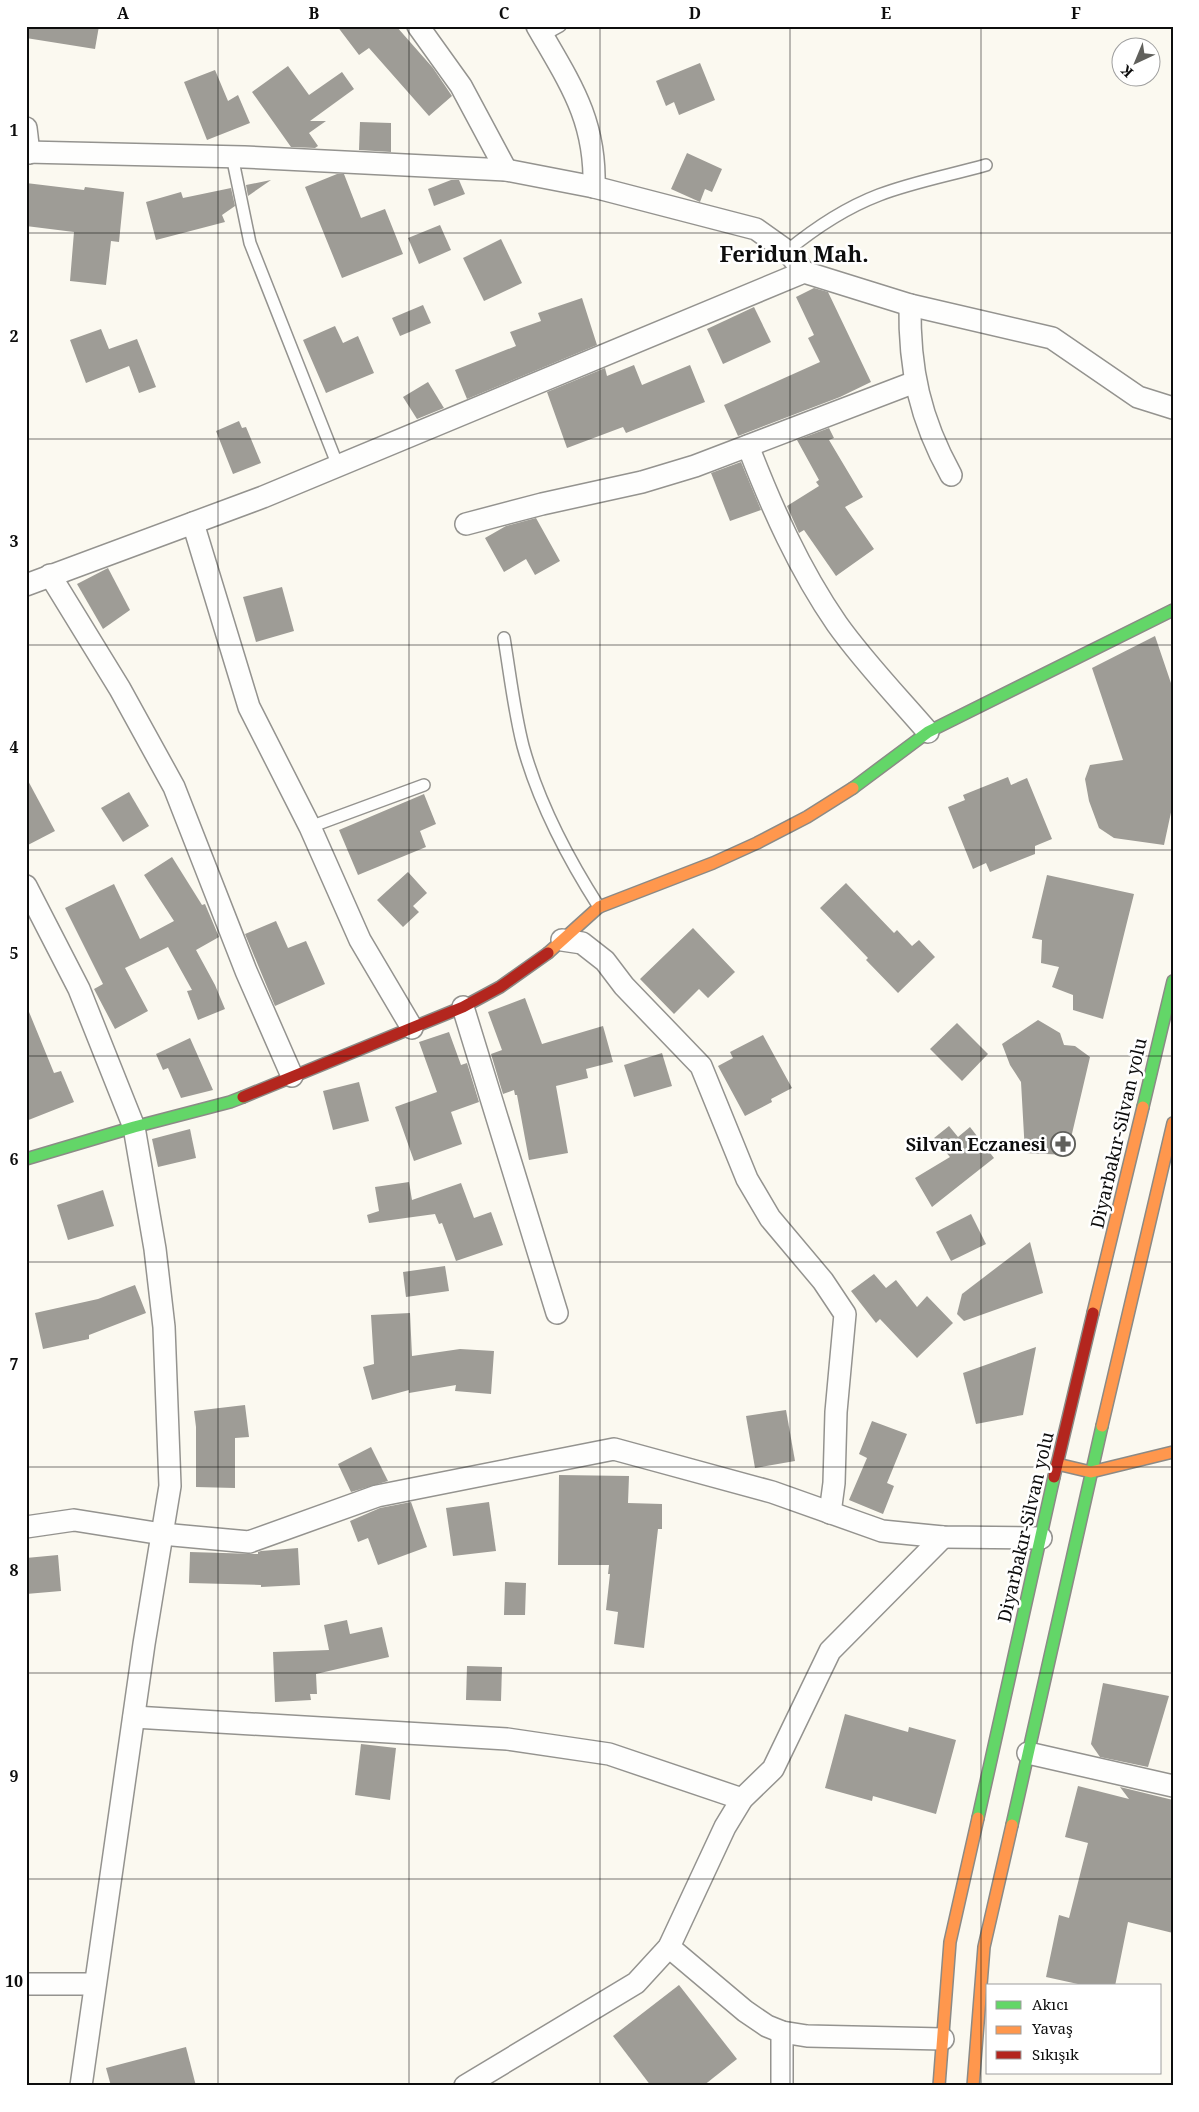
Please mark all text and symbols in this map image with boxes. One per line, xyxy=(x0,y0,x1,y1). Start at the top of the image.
text: A xyxy=(117,2,130,24)
text: B xyxy=(309,2,320,24)
text: C xyxy=(499,2,510,24)
text: D xyxy=(689,2,701,24)
text: E xyxy=(881,2,891,24)
text: F xyxy=(1071,2,1081,24)
north arrow xyxy=(1112,38,1162,88)
text: K xyxy=(1116,61,1137,82)
text: 1 xyxy=(9,119,19,141)
district label: Feridun Mah. xyxy=(719,238,869,268)
text: 2 xyxy=(9,325,19,347)
text: 3 xyxy=(9,530,19,552)
text: 4 xyxy=(9,736,19,758)
text: 5 xyxy=(9,942,19,964)
street label: Diyarbakır-Silvan yolu xyxy=(1084,1035,1152,1231)
pharmacy icon: Silvan Eczanesi xyxy=(1050,1131,1076,1157)
place label: Silvan Eczanesi xyxy=(906,1132,1047,1156)
text: 6 xyxy=(9,1148,19,1170)
text: 7 xyxy=(9,1353,19,1375)
street label: Diyarbakır-Silvan yolu xyxy=(991,1429,1059,1625)
text: 8 xyxy=(9,1559,19,1581)
text: 9 xyxy=(9,1765,19,1787)
text: 10 xyxy=(5,1970,23,1992)
legend xyxy=(986,1984,1162,2074)
text: Akıcı xyxy=(1032,1994,1069,2014)
text: Yavaş xyxy=(1031,2018,1073,2038)
text: Sıkışık xyxy=(1032,2044,1079,2064)

